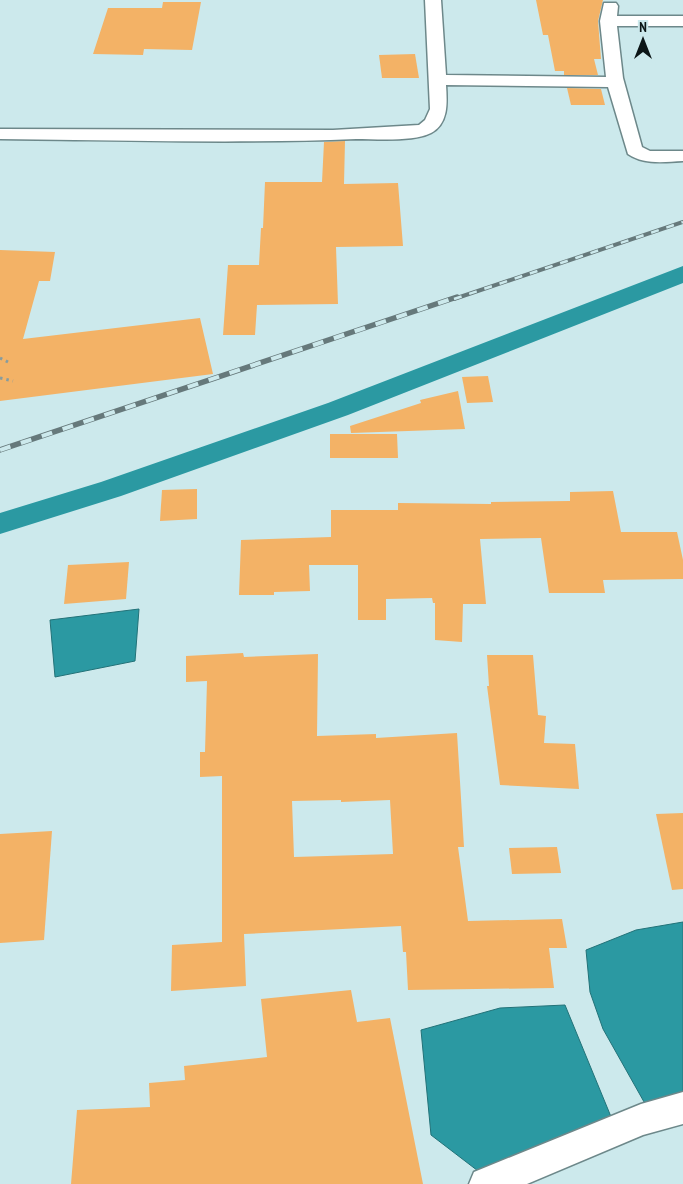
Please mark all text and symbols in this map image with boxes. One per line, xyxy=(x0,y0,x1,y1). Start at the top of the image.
north arrow xyxy=(618,15,668,65)
text: N xyxy=(639,18,647,36)

